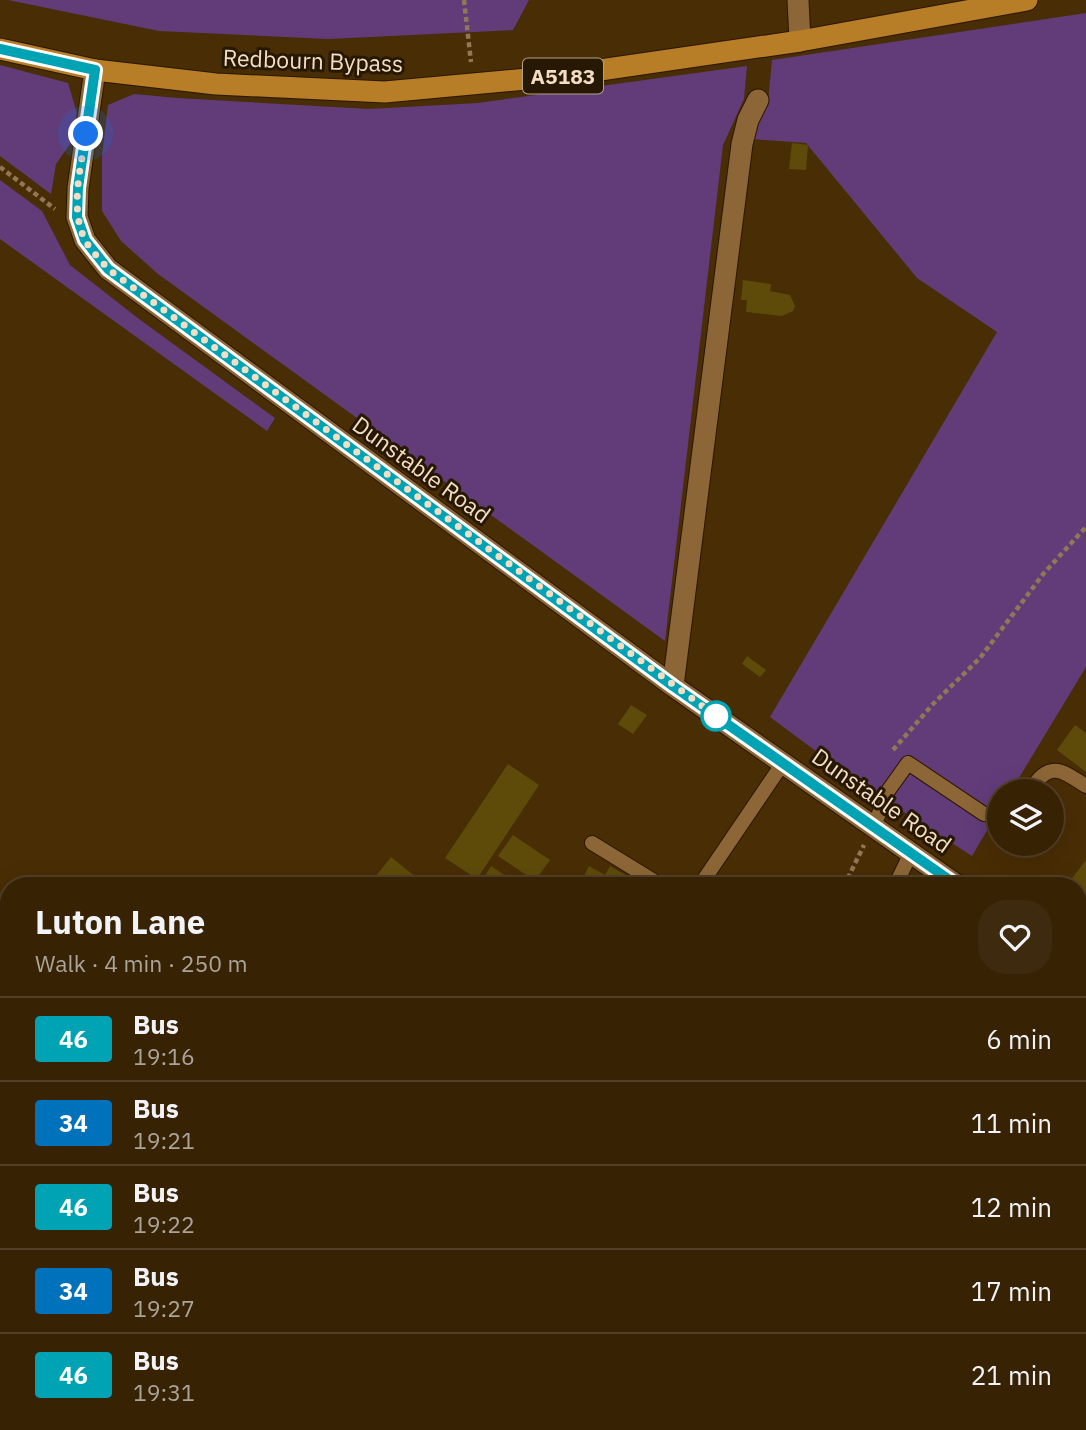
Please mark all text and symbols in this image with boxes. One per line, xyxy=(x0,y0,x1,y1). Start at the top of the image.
street label: Redbourn Bypass xyxy=(222,42,404,78)
road number: A5183 xyxy=(523,58,603,94)
your location xyxy=(68,116,103,151)
street label: Dunstable Road xyxy=(347,409,497,529)
unlabelled marker xyxy=(701,701,731,731)
street label: Dunstable Road xyxy=(806,741,958,859)
map controls xyxy=(987,779,1064,856)
button: layers xyxy=(987,779,1064,856)
text: Luton Lane xyxy=(35,900,205,943)
button: heart xyxy=(978,900,1052,974)
text: Walk · 4 min · 250 m xyxy=(35,948,248,978)
text: Bus xyxy=(133,1007,179,1041)
text: 6 min xyxy=(986,1022,1052,1056)
text: 46 xyxy=(59,1023,88,1055)
text: 19:16 xyxy=(133,1041,195,1071)
text: Bus xyxy=(133,1091,179,1125)
text: 11 min xyxy=(971,1106,1052,1140)
text: 34 xyxy=(59,1107,88,1139)
text: 19:21 xyxy=(133,1125,195,1155)
text: Bus xyxy=(133,1175,179,1209)
text: 12 min xyxy=(971,1190,1052,1224)
text: 46 xyxy=(59,1191,88,1223)
text: 19:22 xyxy=(133,1209,195,1239)
text: Bus xyxy=(133,1259,179,1293)
text: 17 min xyxy=(971,1274,1052,1308)
text: 34 xyxy=(59,1275,88,1307)
text: 19:27 xyxy=(133,1293,195,1323)
text: Bus xyxy=(133,1343,179,1377)
text: 21 min xyxy=(971,1358,1052,1392)
text: 46 xyxy=(59,1359,88,1391)
text: 19:31 xyxy=(133,1377,195,1407)

